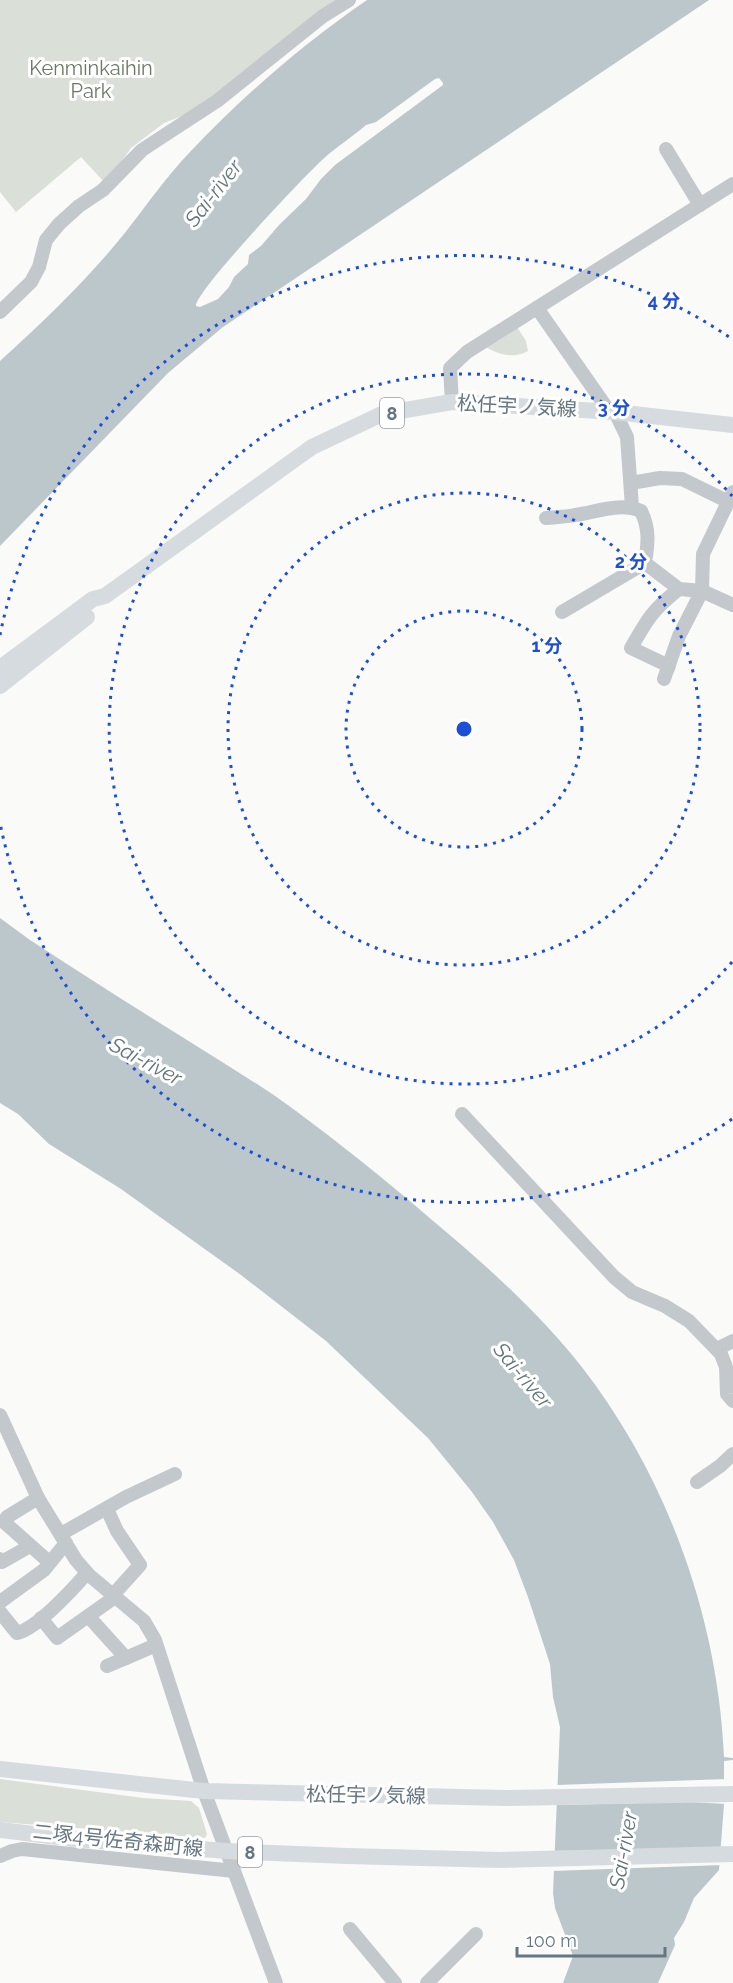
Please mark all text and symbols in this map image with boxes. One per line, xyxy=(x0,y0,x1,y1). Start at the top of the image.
park label: Kenminkaihin Park xyxy=(29,56,153,103)
water label: Sai-river xyxy=(178,154,247,232)
text: 4 分 xyxy=(648,290,680,311)
street label: 松任宇ノ気線 xyxy=(456,391,578,421)
text: 3 分 xyxy=(598,397,630,418)
road number: 8 xyxy=(380,398,404,428)
text: 2 分 xyxy=(615,551,647,572)
text: 1 分 xyxy=(531,635,563,656)
centre of rings xyxy=(454,719,474,739)
water label: Sai-river xyxy=(105,1031,187,1091)
water label: Sai-river xyxy=(488,1336,558,1414)
street label: 松任宇ノ気線 xyxy=(306,1782,426,1808)
water label: Sai-river xyxy=(604,1809,642,1892)
street label: 二塚4号佐奇森町線 xyxy=(32,1819,204,1861)
road number: 8 xyxy=(238,1837,262,1867)
scale bar xyxy=(517,1920,666,1958)
text: 100 m xyxy=(526,1930,577,1951)

